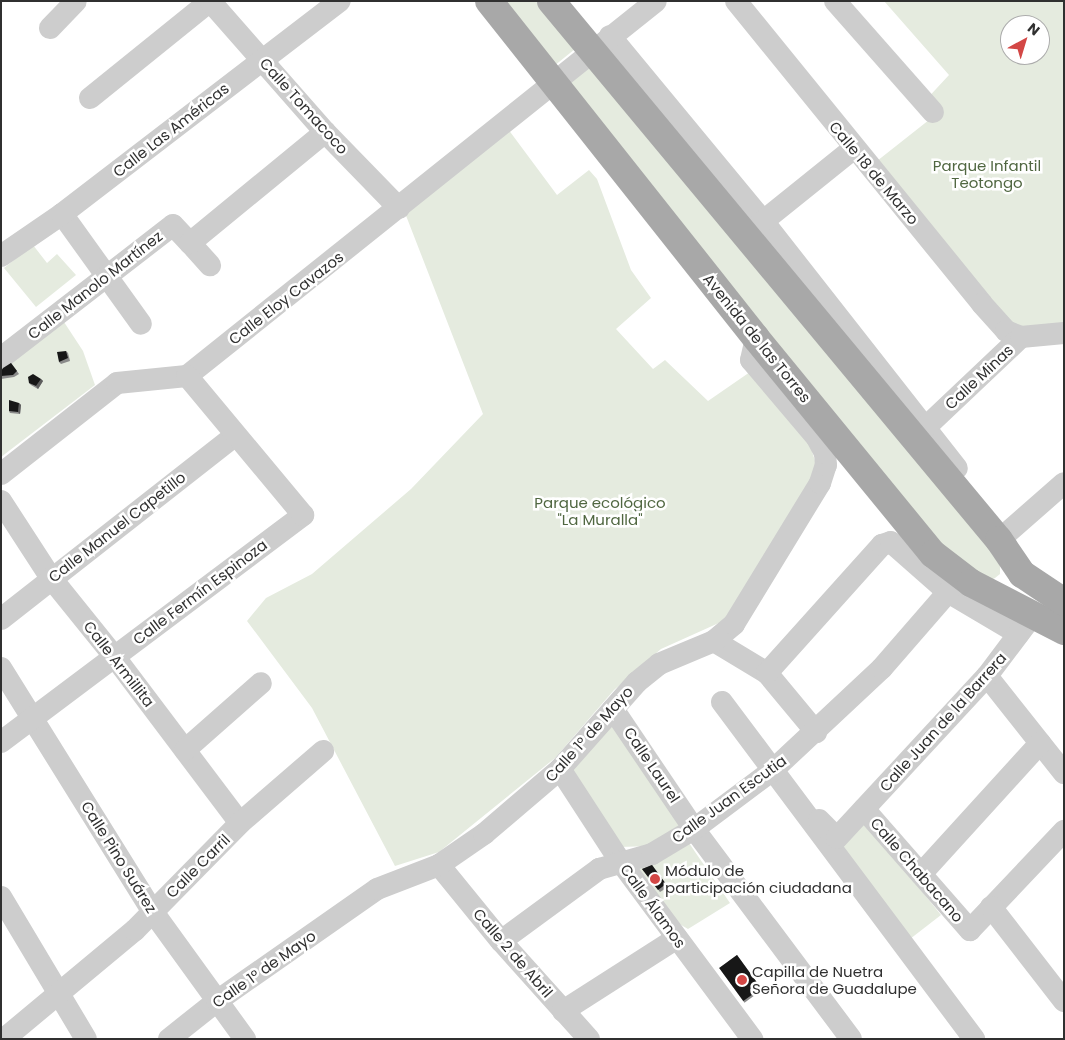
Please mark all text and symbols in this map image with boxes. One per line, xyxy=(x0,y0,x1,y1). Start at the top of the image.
north arrow xyxy=(1000,15,1050,65)
text: N xyxy=(1023,18,1044,40)
street label: Calle Tomacoco xyxy=(256,54,352,158)
street label: Calle Las Américas xyxy=(109,79,233,181)
street label: Calle 18 de Marzo xyxy=(826,118,922,228)
park label: Parque Infantil Teotongo xyxy=(933,156,1041,191)
street label: Calle Manolo Martínez xyxy=(24,227,166,343)
street label: Calle Eloy Cavazos xyxy=(225,248,347,348)
street label: Avenida de las Torres xyxy=(699,270,815,406)
street label: Calle Minas xyxy=(941,341,1017,413)
street label: Calle Manuel Capetillo xyxy=(45,468,189,586)
park label: Parque ecológico "La Muralla" xyxy=(534,493,666,528)
street label: Calle Fermín Espinoza xyxy=(129,536,271,648)
street label: Calle Armillita xyxy=(80,618,158,710)
street label: Calle Juan de la Barrera xyxy=(876,649,1010,795)
street label: Calle 1º de Mayo xyxy=(541,683,637,785)
street label: Calle Laurel xyxy=(620,724,684,806)
street label: Calle Juan Escutia xyxy=(668,751,790,847)
street label: Calle Pino Suárez xyxy=(77,798,161,916)
street label: Calle Chabacano xyxy=(867,814,967,926)
street label: Calle Carril xyxy=(162,830,234,902)
street label: Calle Álamos xyxy=(617,861,689,951)
place label: Módulo de participación ciudadana xyxy=(665,861,852,896)
marker: Módulo de participación ciudadana xyxy=(649,873,661,885)
street label: Calle 2 de Abril xyxy=(470,905,556,1001)
street label: Calle 1º de Mayo xyxy=(209,927,319,1011)
place label: Capilla de Nuetra Señora de Guadalupe xyxy=(752,962,917,997)
marker: Capilla de Nuetra Señora de Guadalupe xyxy=(736,974,748,986)

